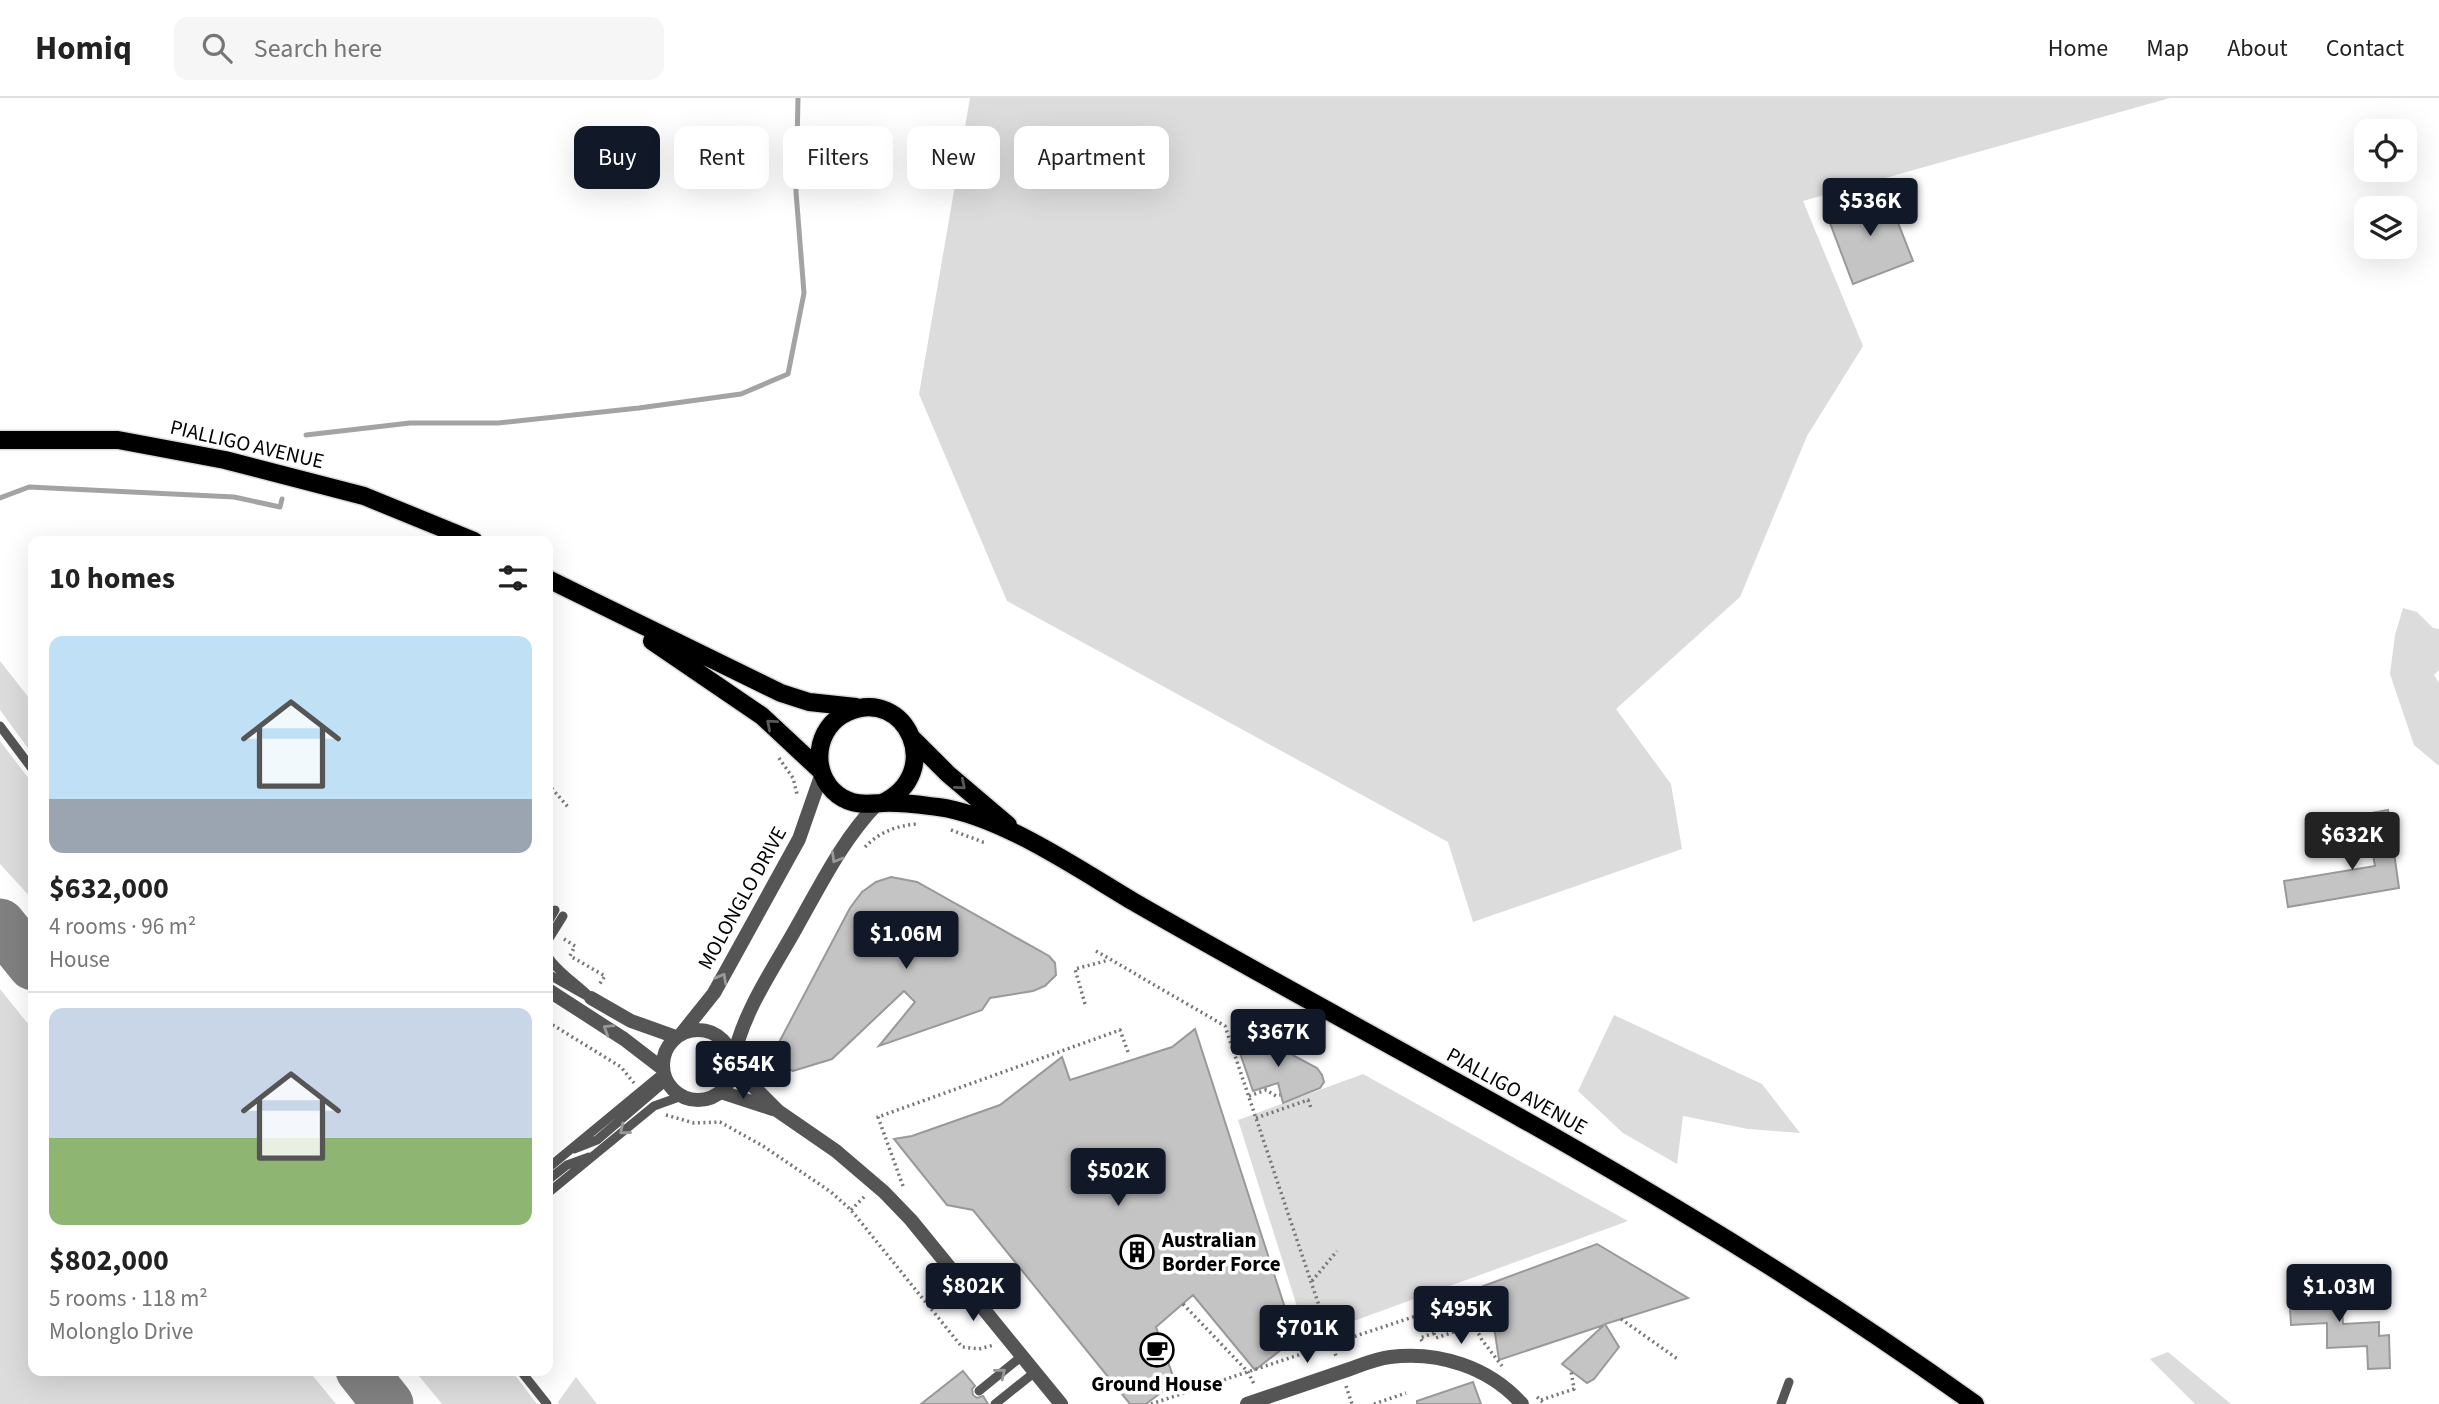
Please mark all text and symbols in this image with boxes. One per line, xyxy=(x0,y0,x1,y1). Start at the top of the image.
search box xyxy=(174,17,664,80)
text: Homiq xyxy=(35,25,132,72)
icon: search xyxy=(198,29,236,67)
text: Search here xyxy=(254,30,382,67)
text: Home xyxy=(2048,31,2108,66)
text: Map xyxy=(2146,31,2189,66)
text: About xyxy=(2227,31,2288,66)
text: Contact xyxy=(2326,31,2404,66)
map controls xyxy=(2354,119,2417,259)
button: locate xyxy=(2354,119,2417,182)
chip: Buy xyxy=(574,126,660,189)
chip: Rent xyxy=(674,126,769,189)
chip: Filters xyxy=(783,126,893,189)
chip: New xyxy=(907,126,1000,189)
chip: Apartment xyxy=(1014,126,1169,189)
pin: $536K xyxy=(1821,178,1919,238)
text: $536K xyxy=(1839,184,1901,217)
button: layers xyxy=(2354,196,2417,259)
street label: PIALLIGO AVENUE xyxy=(167,412,327,476)
text: 10 homes xyxy=(49,557,175,600)
icon: filters xyxy=(494,559,532,597)
icon: home xyxy=(228,681,354,807)
one-way arrow xyxy=(767,720,780,732)
one-way arrow xyxy=(953,777,966,789)
pin: $632K xyxy=(2303,812,2401,872)
text: $632K xyxy=(2321,818,2383,851)
street label: MOLONGLO DRIVE xyxy=(690,821,794,975)
one-way arrow xyxy=(831,851,844,864)
text: $632,000 xyxy=(49,867,169,910)
text: 4 rooms · 96 m² xyxy=(49,910,196,943)
pin: $1.06M xyxy=(849,912,963,971)
text: $1.06M xyxy=(869,917,943,950)
text: House xyxy=(49,943,110,976)
one-way arrow xyxy=(714,973,727,986)
pin: $367K xyxy=(1229,1010,1327,1069)
text: $367K xyxy=(1247,1015,1309,1048)
one-way arrow xyxy=(603,1025,616,1038)
street label: PIALLIGO AVENUE xyxy=(1441,1040,1593,1142)
pin: $654K xyxy=(694,1042,792,1101)
text: $654K xyxy=(712,1047,774,1080)
icon: home xyxy=(228,1053,354,1179)
one-way arrow xyxy=(620,1122,633,1134)
pin: $502K xyxy=(1069,1148,1167,1208)
text: $502K xyxy=(1087,1154,1149,1187)
place label: Australian Border Force xyxy=(1161,1225,1281,1279)
building icon: Australian Border Force xyxy=(1118,1233,1156,1271)
text: $802,000 xyxy=(49,1239,169,1282)
pin: $802K xyxy=(924,1264,1022,1323)
pin: $1.03M xyxy=(2282,1264,2396,1324)
text: $802K xyxy=(942,1269,1004,1302)
text: $1.03M xyxy=(2302,1270,2376,1303)
text: 5 rooms · 118 m² xyxy=(49,1282,208,1315)
pin: $495K xyxy=(1412,1286,1510,1346)
text: $495K xyxy=(1430,1292,1492,1325)
pin: $701K xyxy=(1258,1306,1356,1365)
text: $701K xyxy=(1276,1311,1338,1344)
text: Molonglo Drive xyxy=(49,1315,193,1348)
cafe icon: Ground House xyxy=(1138,1331,1176,1369)
one-way arrow xyxy=(993,1369,1005,1382)
place label: Ground House xyxy=(1091,1369,1223,1399)

